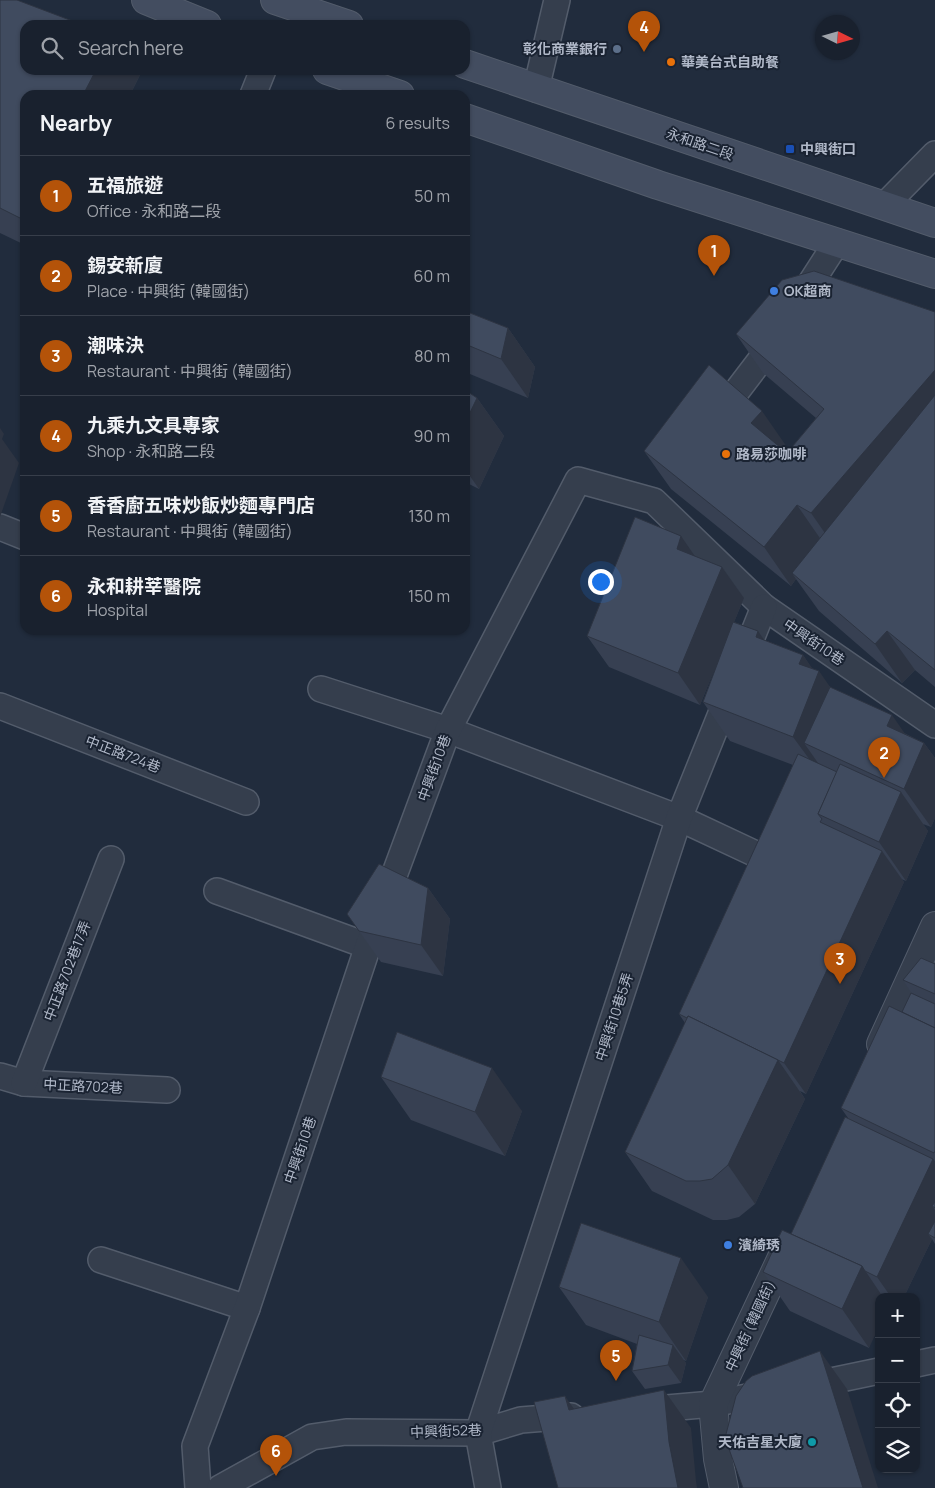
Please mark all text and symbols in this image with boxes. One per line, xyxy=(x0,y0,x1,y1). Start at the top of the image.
pin: 4 xyxy=(628,11,660,52)
north arrow xyxy=(815,15,860,60)
search box xyxy=(20,20,470,75)
icon: search xyxy=(38,34,66,62)
text: Search here xyxy=(78,35,184,61)
place label: 彰化商業銀行 xyxy=(523,39,607,58)
marker: 彰化商業銀行 xyxy=(611,43,623,55)
place label: 華美台式自助餐 xyxy=(681,52,779,71)
marker: 華美台式自助餐 xyxy=(665,56,677,68)
text: Nearby xyxy=(40,109,112,137)
text: 6 results xyxy=(385,112,450,134)
street label: 永和路二段 xyxy=(664,123,736,164)
place label: 中興街口 xyxy=(800,139,856,158)
marker: 中興街口 xyxy=(784,143,796,155)
text: 五福旅遊 xyxy=(87,172,163,198)
text: 1 xyxy=(52,185,60,207)
text: 50 m xyxy=(414,185,450,207)
text: Office · 永和路二段 xyxy=(87,200,221,222)
pin: 1 xyxy=(698,235,730,276)
text: 錫安新廈 xyxy=(87,252,163,278)
text: 2 xyxy=(51,265,61,287)
text: 60 m xyxy=(414,265,450,287)
text: Place · 中興街 (韓國街) xyxy=(87,280,250,302)
place label: OK超商 xyxy=(784,281,832,300)
marker: OK超商 xyxy=(768,285,780,297)
text: 潮味決 xyxy=(87,332,144,358)
text: 3 xyxy=(51,345,61,367)
text: 80 m xyxy=(414,345,450,367)
text: Restaurant · 中興街 (韓國街) xyxy=(87,360,293,382)
text: 九乘九文具專家 xyxy=(87,412,220,438)
text: 4 xyxy=(51,425,61,447)
text: 90 m xyxy=(414,425,450,447)
text: Shop · 永和路二段 xyxy=(87,440,215,462)
place label: 路易莎咖啡 xyxy=(736,444,807,463)
marker: 路易莎咖啡 xyxy=(720,448,732,460)
text: 香香廚五味炒飯炒麵專門店 xyxy=(87,492,315,518)
text: 5 xyxy=(51,505,61,527)
text: 130 m xyxy=(408,505,450,527)
text: Restaurant · 中興街 (韓國街) xyxy=(87,520,293,542)
your location xyxy=(588,569,614,595)
text: 永和耕莘醫院 xyxy=(87,573,201,599)
text: 6 xyxy=(51,585,61,607)
text: 150 m xyxy=(408,585,450,607)
text: Hospital xyxy=(87,599,148,621)
street label: 中興街10巷 xyxy=(780,614,849,669)
street label: 中正路724巷 xyxy=(83,731,163,777)
street label: 中興街10巷 xyxy=(413,732,454,804)
pin: 2 xyxy=(868,737,900,778)
street label: 中正路702巷17弄 xyxy=(39,918,94,1024)
pin: 3 xyxy=(824,943,856,984)
street label: 中興街10巷5弄 xyxy=(590,970,637,1064)
street label: 中正路702巷 xyxy=(43,1074,123,1097)
street label: 中興街10巷 xyxy=(279,1114,320,1186)
place label: 濱綺琇 xyxy=(738,1235,780,1254)
marker: 濱綺琇 xyxy=(722,1239,734,1251)
street label: 中興街 (韓國街) xyxy=(720,1277,779,1375)
map controls xyxy=(875,1293,920,1473)
button: + xyxy=(875,1293,920,1338)
button: − xyxy=(875,1338,920,1383)
pin: 5 xyxy=(600,1340,632,1381)
button: locate xyxy=(875,1383,920,1428)
street label: 中興街52巷 xyxy=(410,1420,482,1441)
button: layers xyxy=(875,1428,920,1473)
place label: 天佑吉星大廈 xyxy=(718,1432,802,1451)
pin: 6 xyxy=(260,1435,292,1476)
marker: 天佑吉星大廈 xyxy=(806,1436,818,1448)

